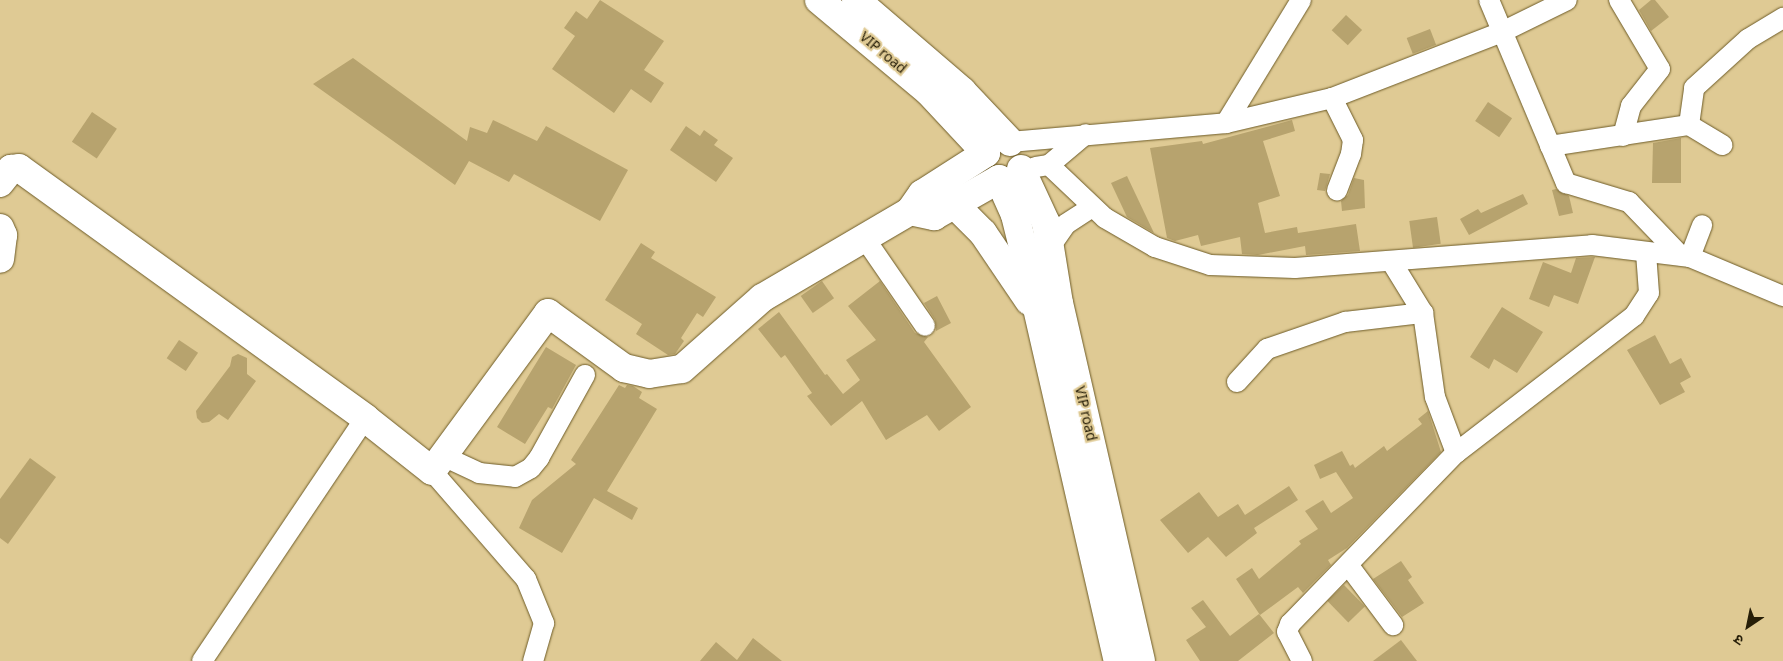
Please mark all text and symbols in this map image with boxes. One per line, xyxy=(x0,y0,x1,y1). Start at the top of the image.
street label: VIP road xyxy=(855,30,909,78)
street label: VIP road xyxy=(1070,385,1098,443)
north arrow xyxy=(1723,601,1773,651)
text: उ xyxy=(1731,629,1748,649)

